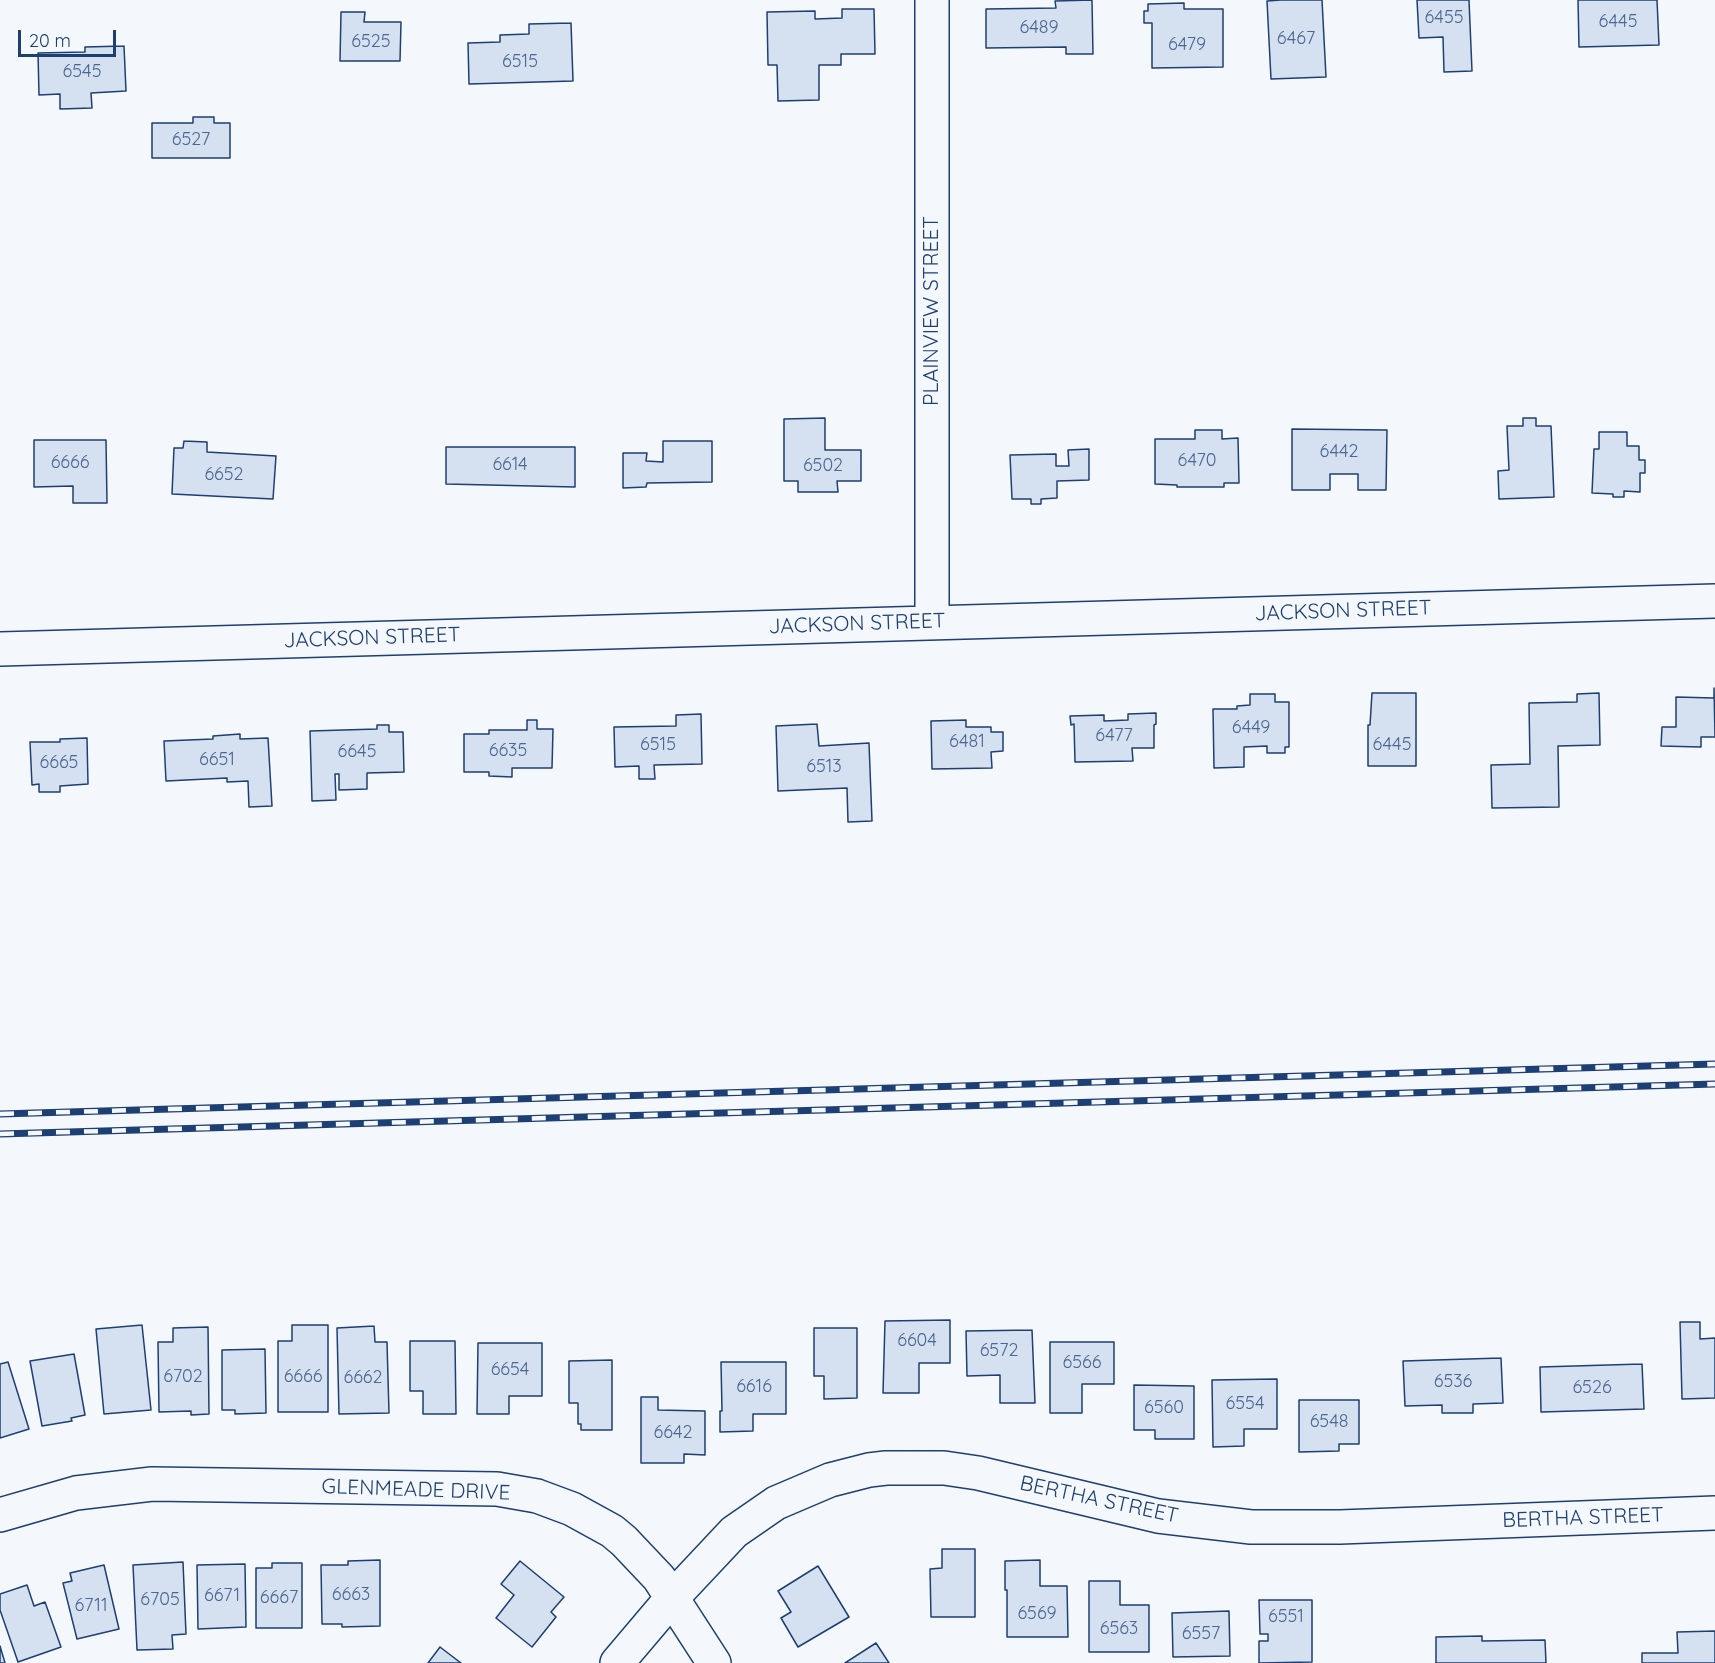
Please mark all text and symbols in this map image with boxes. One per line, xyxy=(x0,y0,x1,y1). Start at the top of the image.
house number: 6455 xyxy=(1424,7,1464,29)
house number: 6445 xyxy=(1599,11,1637,33)
house number: 6489 xyxy=(1019,17,1059,39)
scale bar xyxy=(21,18,118,56)
house number: 6467 xyxy=(1277,28,1315,50)
text: 20 m xyxy=(29,29,71,52)
house number: 6525 xyxy=(351,31,391,53)
house number: 6479 xyxy=(1168,34,1206,56)
house number: 6515 xyxy=(502,51,538,73)
house number: 6545 xyxy=(63,61,101,83)
house number: 6527 xyxy=(172,129,210,151)
street label: PLAINVIEW STREET xyxy=(919,216,945,406)
house number: 6442 xyxy=(1320,441,1358,463)
house number: 6470 xyxy=(1178,450,1216,472)
house number: 6666 xyxy=(51,452,89,474)
house number: 6614 xyxy=(492,454,528,476)
house number: 6502 xyxy=(803,455,843,477)
house number: 6652 xyxy=(204,464,244,486)
street label: JACKSON STREET xyxy=(1254,595,1432,627)
street label: JACKSON STREET xyxy=(768,608,946,640)
street label: JACKSON STREET xyxy=(283,622,461,654)
house number: 6449 xyxy=(1232,717,1270,739)
house number: 6477 xyxy=(1095,725,1133,747)
house number: 6481 xyxy=(949,731,985,753)
house number: 6515 xyxy=(640,734,676,756)
house number: 6445 xyxy=(1373,734,1411,756)
house number: 6635 xyxy=(489,740,527,762)
house number: 6645 xyxy=(337,741,377,763)
house number: 6651 xyxy=(199,749,235,771)
house number: 6665 xyxy=(40,752,78,774)
house number: 6513 xyxy=(806,756,842,778)
house number: 6604 xyxy=(897,1330,937,1352)
house number: 6572 xyxy=(980,1340,1018,1362)
house number: 6566 xyxy=(1063,1352,1101,1374)
house number: 6654 xyxy=(491,1359,529,1381)
house number: 6702 xyxy=(163,1366,203,1388)
house number: 6666 xyxy=(284,1366,322,1388)
house number: 6662 xyxy=(343,1367,383,1389)
house number: 6536 xyxy=(1434,1371,1472,1393)
house number: 6616 xyxy=(736,1376,772,1398)
house number: 6526 xyxy=(1572,1377,1612,1399)
house number: 6554 xyxy=(1226,1393,1264,1415)
house number: 6560 xyxy=(1144,1397,1184,1419)
house number: 6548 xyxy=(1310,1411,1348,1433)
house number: 6642 xyxy=(653,1422,693,1444)
street label: BERTHA STREET xyxy=(1017,1471,1181,1529)
street label: GLENMEADE DRIVE xyxy=(321,1474,511,1506)
street label: BERTHA STREET xyxy=(1502,1503,1664,1533)
house number: 6663 xyxy=(332,1584,370,1606)
house number: 6671 xyxy=(204,1585,240,1607)
house number: 6667 xyxy=(260,1587,298,1609)
house number: 6705 xyxy=(140,1589,180,1611)
house number: 6711 xyxy=(74,1595,108,1617)
house number: 6569 xyxy=(1017,1603,1057,1625)
house number: 6551 xyxy=(1268,1606,1304,1628)
house number: 6563 xyxy=(1100,1618,1138,1640)
house number: 6557 xyxy=(1182,1623,1220,1645)

